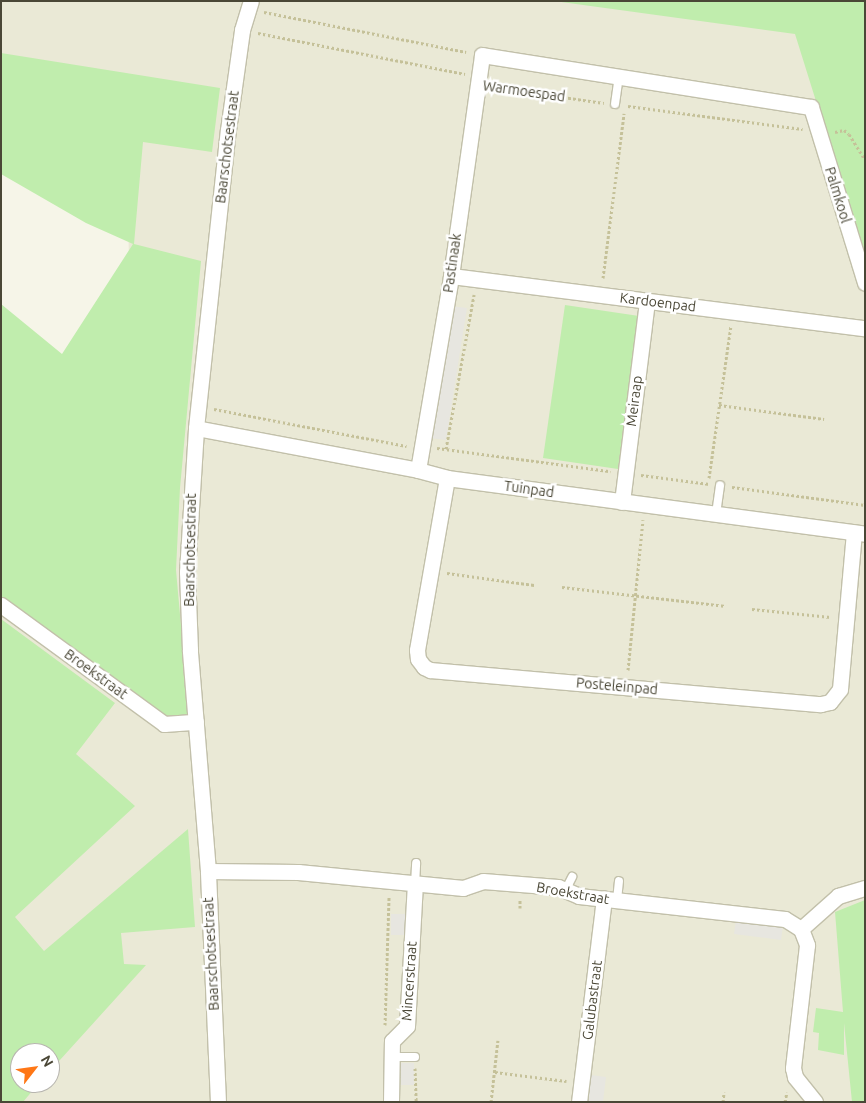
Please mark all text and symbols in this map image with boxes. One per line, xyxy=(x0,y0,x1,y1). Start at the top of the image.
street label: Warmoespad xyxy=(482,77,566,105)
street label: Baarschotsestraat xyxy=(212,90,242,204)
street label: Palmkool xyxy=(821,165,855,225)
street label: Pastinaak xyxy=(440,232,464,294)
street label: Kardoenpad xyxy=(619,289,697,315)
street label: Meiraap xyxy=(623,375,645,427)
street label: Tuinpad xyxy=(503,477,555,501)
street label: Baarschotsestraat xyxy=(181,493,199,607)
street label: Broekstraat xyxy=(61,645,131,703)
street label: Posteleinpad xyxy=(575,674,659,698)
street label: Broekstraat xyxy=(535,878,611,908)
street label: Baarschotsestraat xyxy=(200,897,222,1011)
street label: Mincerstraat xyxy=(398,941,420,1021)
street label: Galubastraat xyxy=(579,959,605,1041)
north arrow xyxy=(10,1043,60,1093)
text: N xyxy=(38,1052,57,1070)

